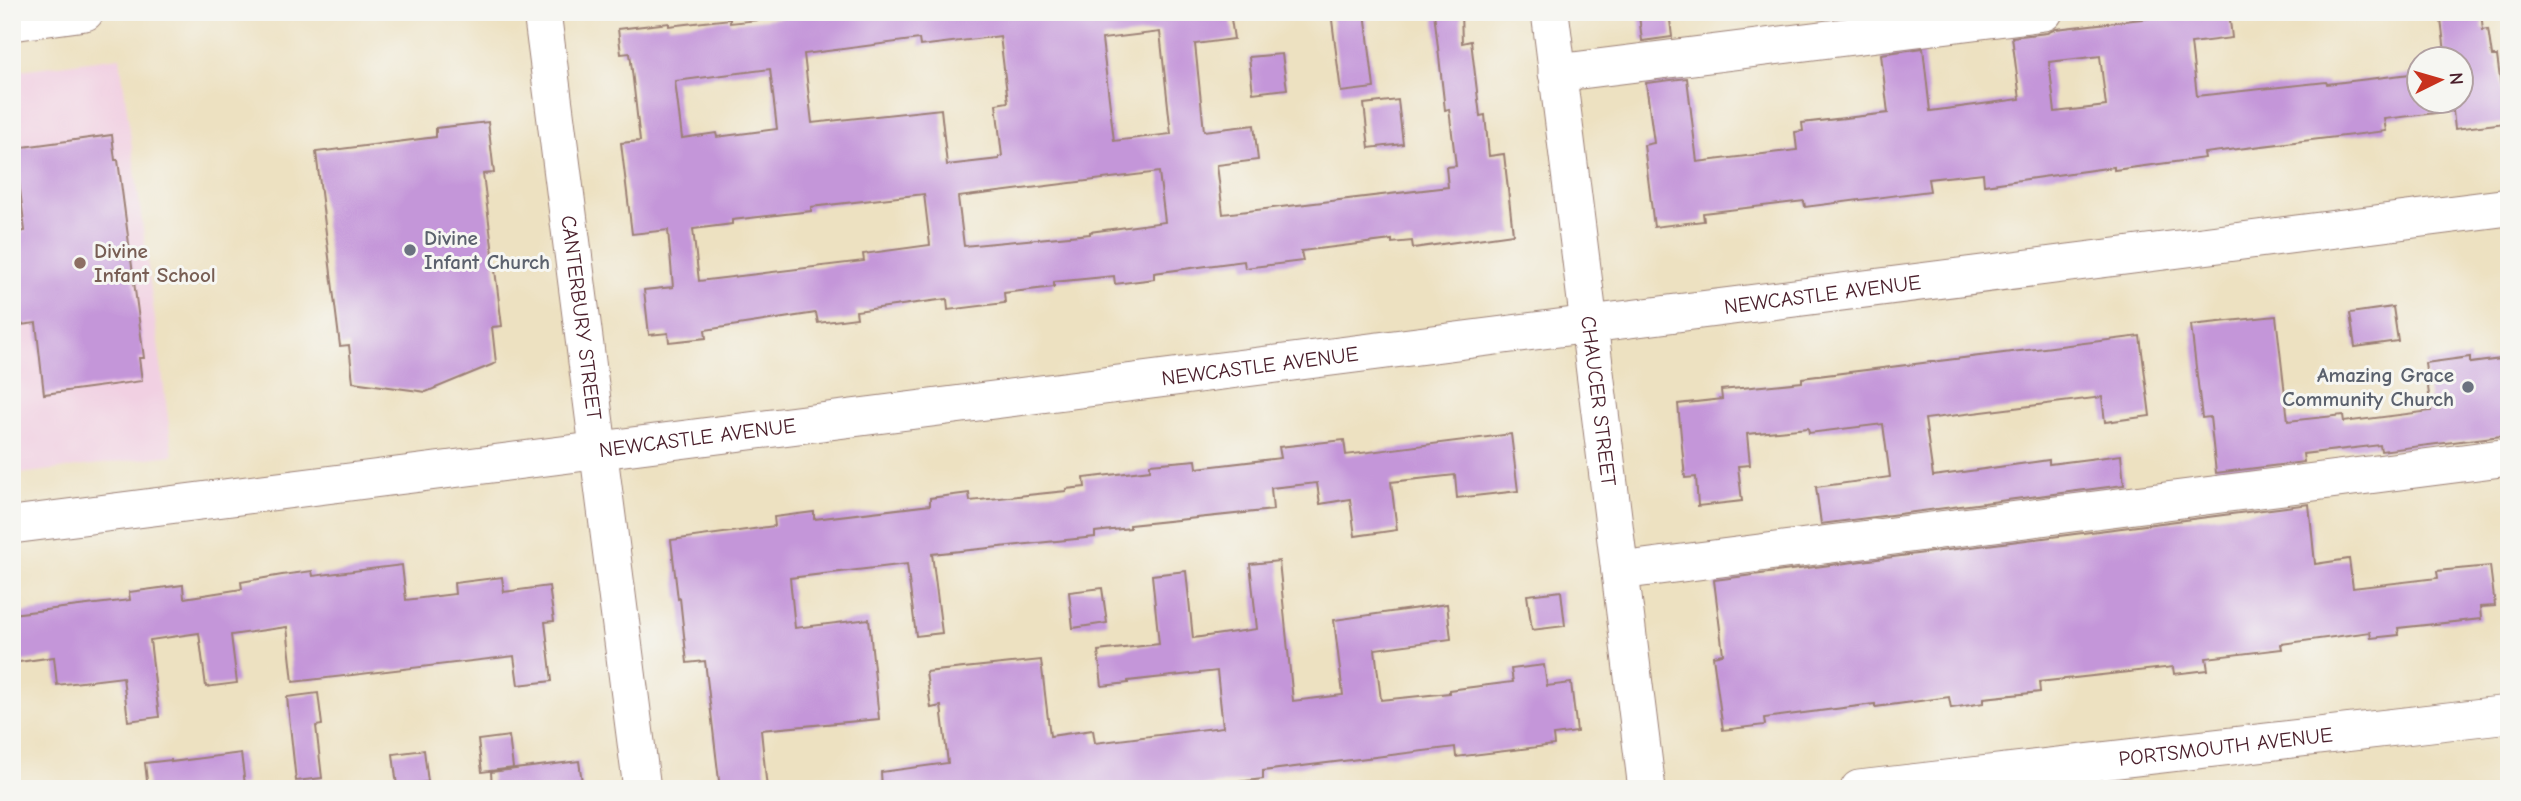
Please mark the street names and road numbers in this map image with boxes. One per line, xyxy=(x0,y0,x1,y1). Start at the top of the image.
street label: CANTERBURY STREET xyxy=(556,214,606,421)
street label: NEWCASTLE AVENUE xyxy=(1723,270,1922,319)
street label: CHAUCER STREET xyxy=(1576,314,1621,488)
street label: NEWCASTLE AVENUE xyxy=(1160,342,1360,390)
street label: NEWCASTLE AVENUE xyxy=(598,413,797,462)
street label: PORTSMOUTH AVENUE xyxy=(2117,722,2334,771)

